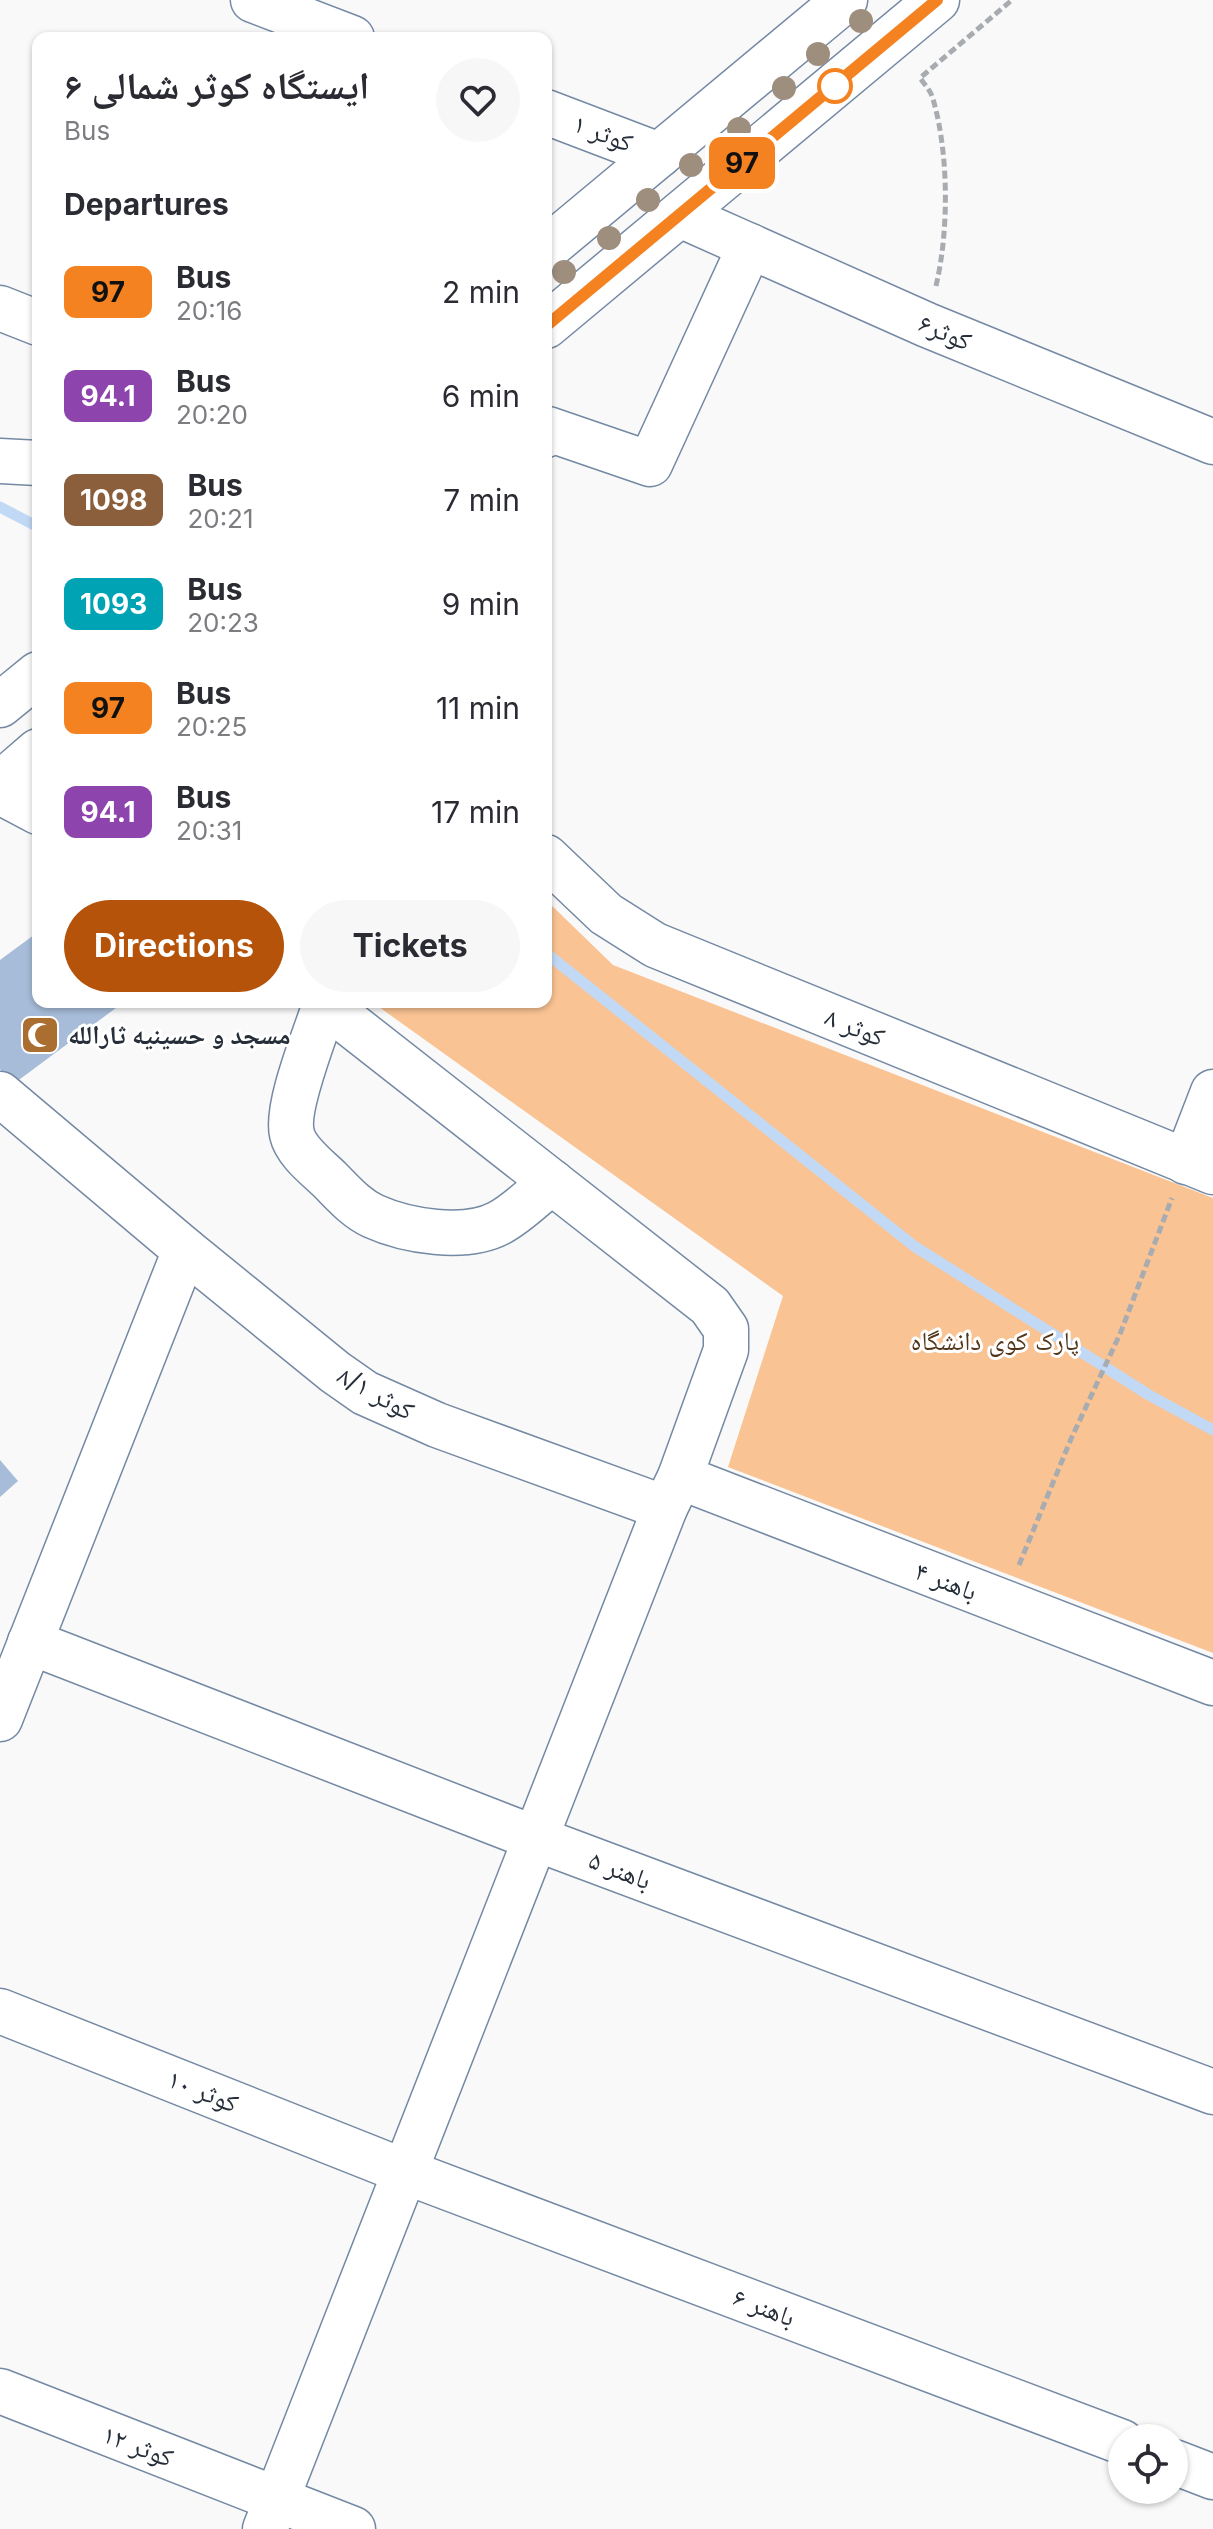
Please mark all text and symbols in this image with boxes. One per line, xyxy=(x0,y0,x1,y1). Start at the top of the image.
button: heart xyxy=(436,58,520,142)
text: ایستگاه کوثر شمالی ۶ xyxy=(64,62,370,108)
unlabelled marker xyxy=(818,69,852,103)
street label: کوثر ۱ xyxy=(569,107,638,158)
text: Bus xyxy=(64,115,110,146)
line badge: 97 xyxy=(706,137,778,189)
text: 97 xyxy=(725,146,759,180)
text: Departures xyxy=(64,186,229,222)
text: Bus xyxy=(176,259,231,295)
text: 2 min xyxy=(442,274,520,310)
text: 97 xyxy=(91,275,125,309)
text: 20:16 xyxy=(176,295,242,326)
street label: کوثر۶ xyxy=(914,307,976,356)
text: Bus xyxy=(176,363,231,399)
text: 6 min xyxy=(442,378,520,414)
text: 94.1 xyxy=(80,379,136,413)
text: 20:20 xyxy=(176,399,248,430)
text: Bus xyxy=(187,467,243,503)
text: 7 min xyxy=(443,482,520,518)
text: 1098 xyxy=(80,483,147,517)
text: 20:21 xyxy=(187,503,254,534)
text: Bus xyxy=(187,571,243,607)
text: 9 min xyxy=(442,586,520,622)
text: 1093 xyxy=(80,587,147,621)
text: 20:23 xyxy=(187,607,259,638)
text: Bus xyxy=(176,675,231,711)
text: 11 min xyxy=(436,690,520,726)
text: 97 xyxy=(91,691,125,725)
text: 20:25 xyxy=(176,711,247,742)
text: Bus xyxy=(176,779,231,815)
text: 17 min xyxy=(431,794,520,830)
text: 94.1 xyxy=(80,795,136,829)
text: 20:31 xyxy=(176,815,242,846)
button: Directions xyxy=(64,900,284,992)
button: Tickets xyxy=(300,900,520,992)
street label: کوثر ۸ xyxy=(821,1001,890,1052)
mosque icon: مسجد و حسینیه ثارالله xyxy=(19,1014,61,1056)
place label: مسجد و حسینیه ثارالله xyxy=(68,1019,291,1050)
park label: پارک کوی دانشگاه xyxy=(911,1325,1079,1357)
street label: کوثر ۸/۱ xyxy=(333,1359,420,1426)
street label: باهنر ۴ xyxy=(911,1555,982,1606)
street label: باهنر ۵ xyxy=(585,1844,656,1895)
street label: کوثر ۱۰ xyxy=(164,2062,243,2119)
street label: باهنر ۶ xyxy=(729,2281,800,2332)
street label: کوثر ۱۲ xyxy=(99,2418,178,2473)
map controls xyxy=(1108,2424,1188,2504)
button: locate xyxy=(1108,2424,1188,2504)

